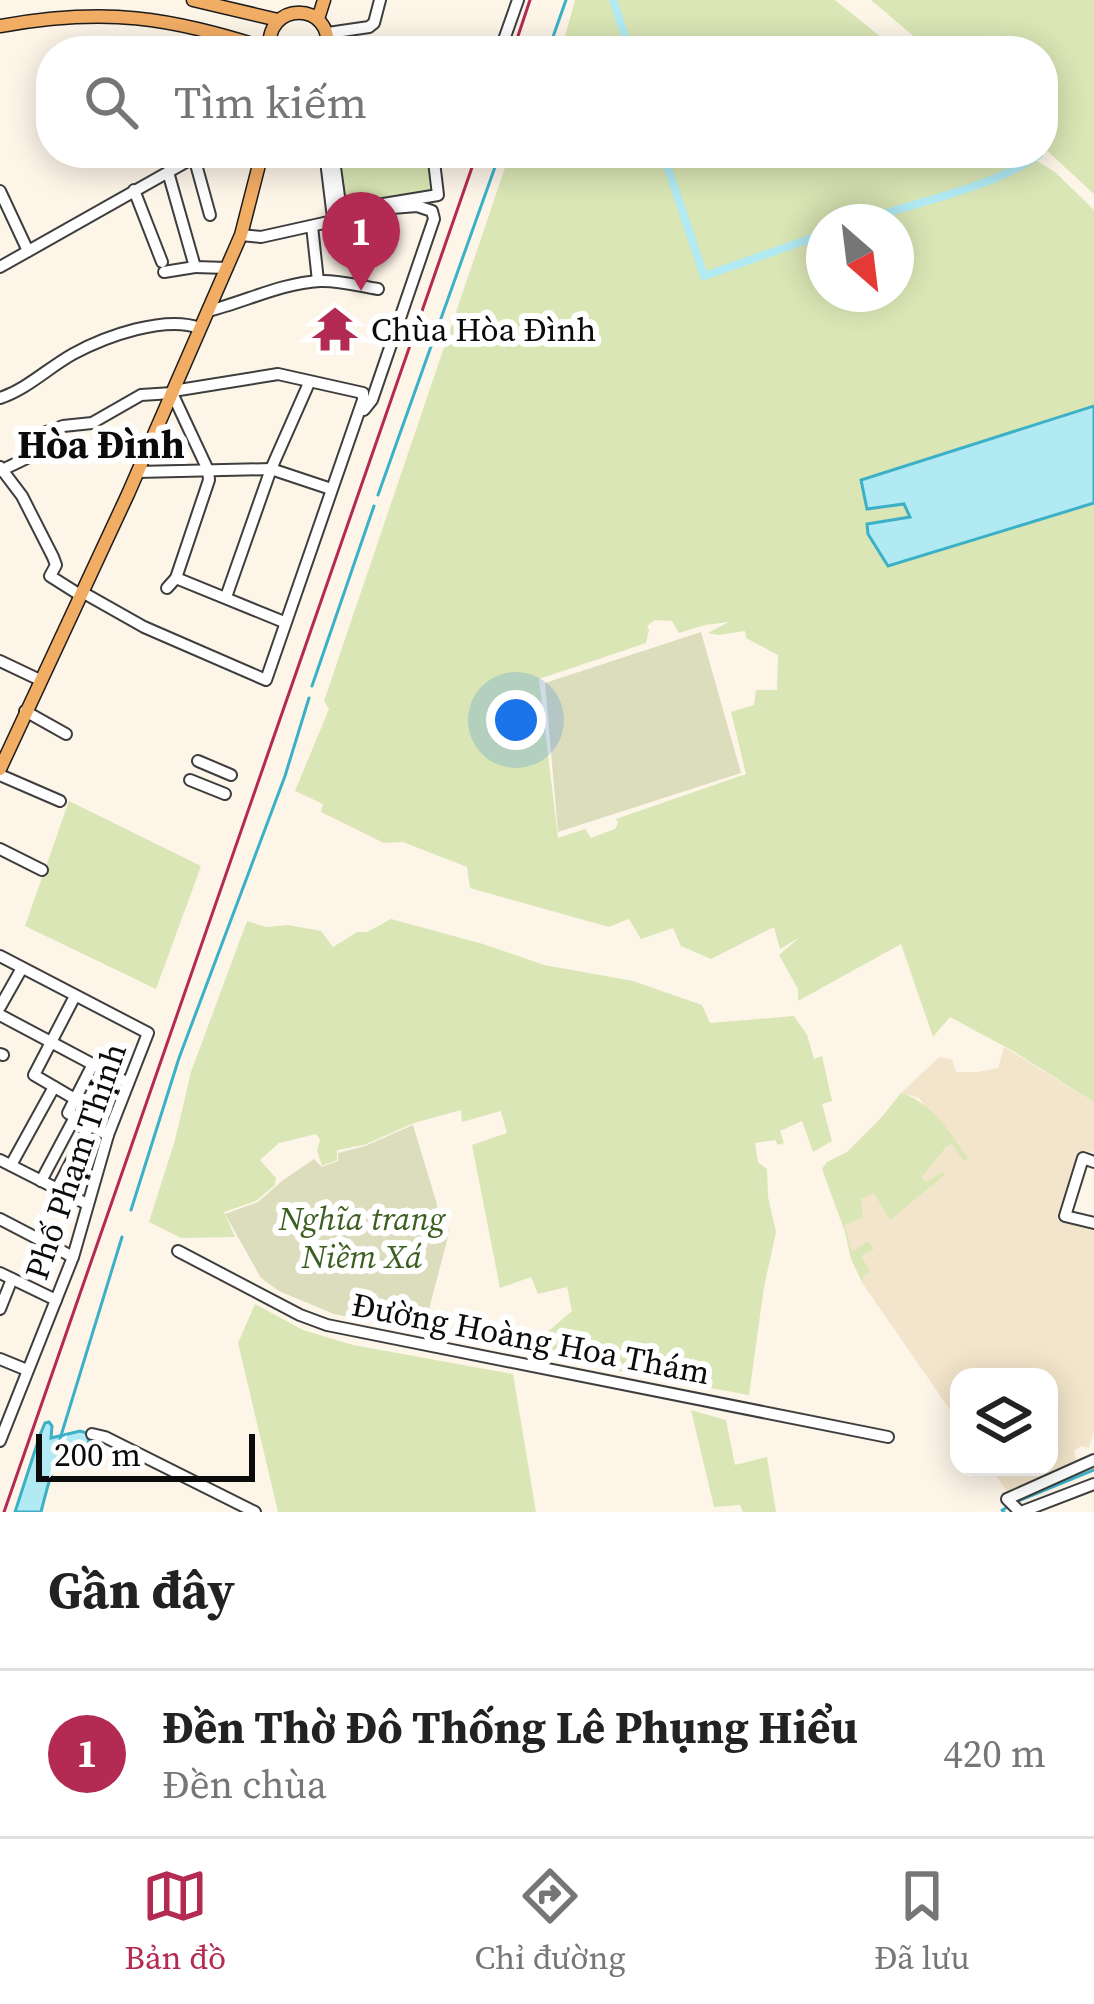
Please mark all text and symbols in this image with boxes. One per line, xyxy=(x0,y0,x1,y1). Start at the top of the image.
search box xyxy=(36,36,1058,168)
icon: search xyxy=(78,69,144,135)
text: Tìm kiếm xyxy=(174,71,367,133)
pin: 1 xyxy=(322,192,400,291)
north arrow xyxy=(806,204,914,312)
temple icon: Chùa Hòa Đình xyxy=(310,304,360,354)
place label: Chùa Hòa Đình xyxy=(371,307,596,352)
district label: Hòa Đình xyxy=(17,418,185,471)
your location xyxy=(486,690,546,750)
street label: Phố Phạm Thịnh xyxy=(14,1037,137,1285)
park label: Nghĩa trang Niềm Xá xyxy=(278,1196,446,1279)
street label: Đường Hoàng Hoa Thám xyxy=(348,1282,714,1395)
map controls xyxy=(950,1368,1058,1476)
button: layers xyxy=(950,1368,1058,1476)
scale bar xyxy=(36,1428,255,1481)
text: 200 m xyxy=(54,1432,141,1477)
text: Gần đây xyxy=(48,1555,235,1625)
text: Đền Thờ Đô Thống Lê Phụng Hiểu xyxy=(162,1696,858,1758)
text: 1 xyxy=(76,1727,98,1780)
text: 420 m xyxy=(943,1727,1046,1780)
text: Đền chùa xyxy=(162,1758,327,1811)
tab: Bản đồ xyxy=(124,1863,226,1980)
tab: Chỉ đường xyxy=(474,1863,626,1980)
tab: Đã lưu xyxy=(874,1863,970,1980)

